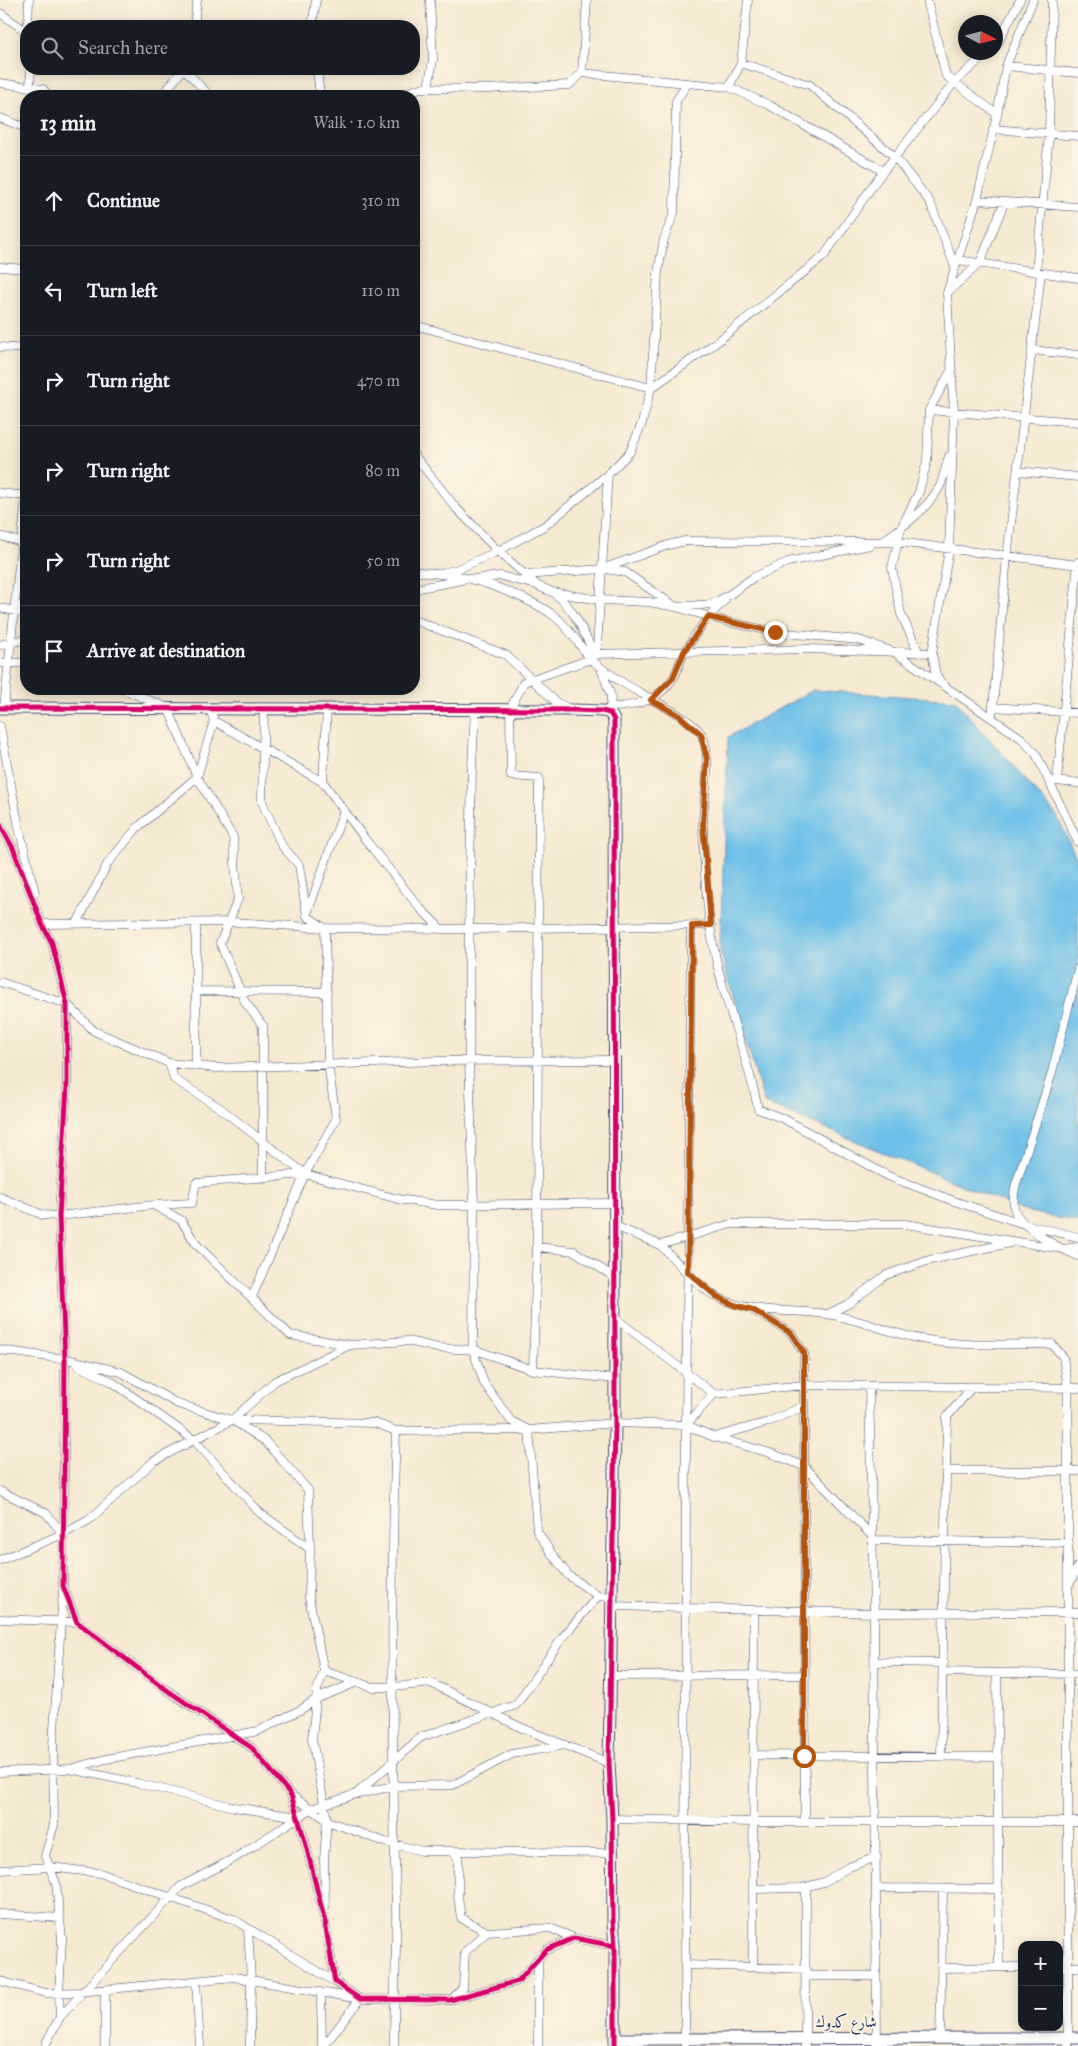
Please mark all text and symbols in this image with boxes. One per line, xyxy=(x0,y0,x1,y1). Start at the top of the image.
north arrow xyxy=(958,15,1003,60)
search box xyxy=(20,20,420,75)
icon: search xyxy=(38,34,66,62)
text: Search here xyxy=(78,36,168,59)
text: 13 min xyxy=(40,110,96,136)
text: Walk · 1.0 km xyxy=(313,113,400,132)
icon: ahead xyxy=(40,187,68,215)
text: Continue xyxy=(87,189,160,212)
text: 310 m xyxy=(361,191,400,210)
icon: left xyxy=(40,277,68,305)
text: Turn left xyxy=(87,279,157,302)
text: 110 m xyxy=(361,281,400,300)
icon: right xyxy=(40,367,68,395)
text: Turn right xyxy=(87,369,170,392)
text: 470 m xyxy=(357,371,400,390)
icon: right xyxy=(40,457,68,485)
text: Turn right xyxy=(87,459,170,482)
text: 80 m xyxy=(365,461,400,480)
icon: right xyxy=(40,547,68,575)
text: Turn right xyxy=(87,549,170,572)
text: 50 m xyxy=(366,551,400,570)
route end xyxy=(764,621,787,644)
icon: arrive xyxy=(40,637,68,665)
text: Arrive at destination xyxy=(87,639,245,662)
route start xyxy=(793,1745,816,1768)
map controls xyxy=(1018,1941,1063,2031)
button: + xyxy=(1018,1941,1063,1986)
button: − xyxy=(1018,1986,1063,2031)
street label: شارع كدوك xyxy=(815,2013,877,2035)

